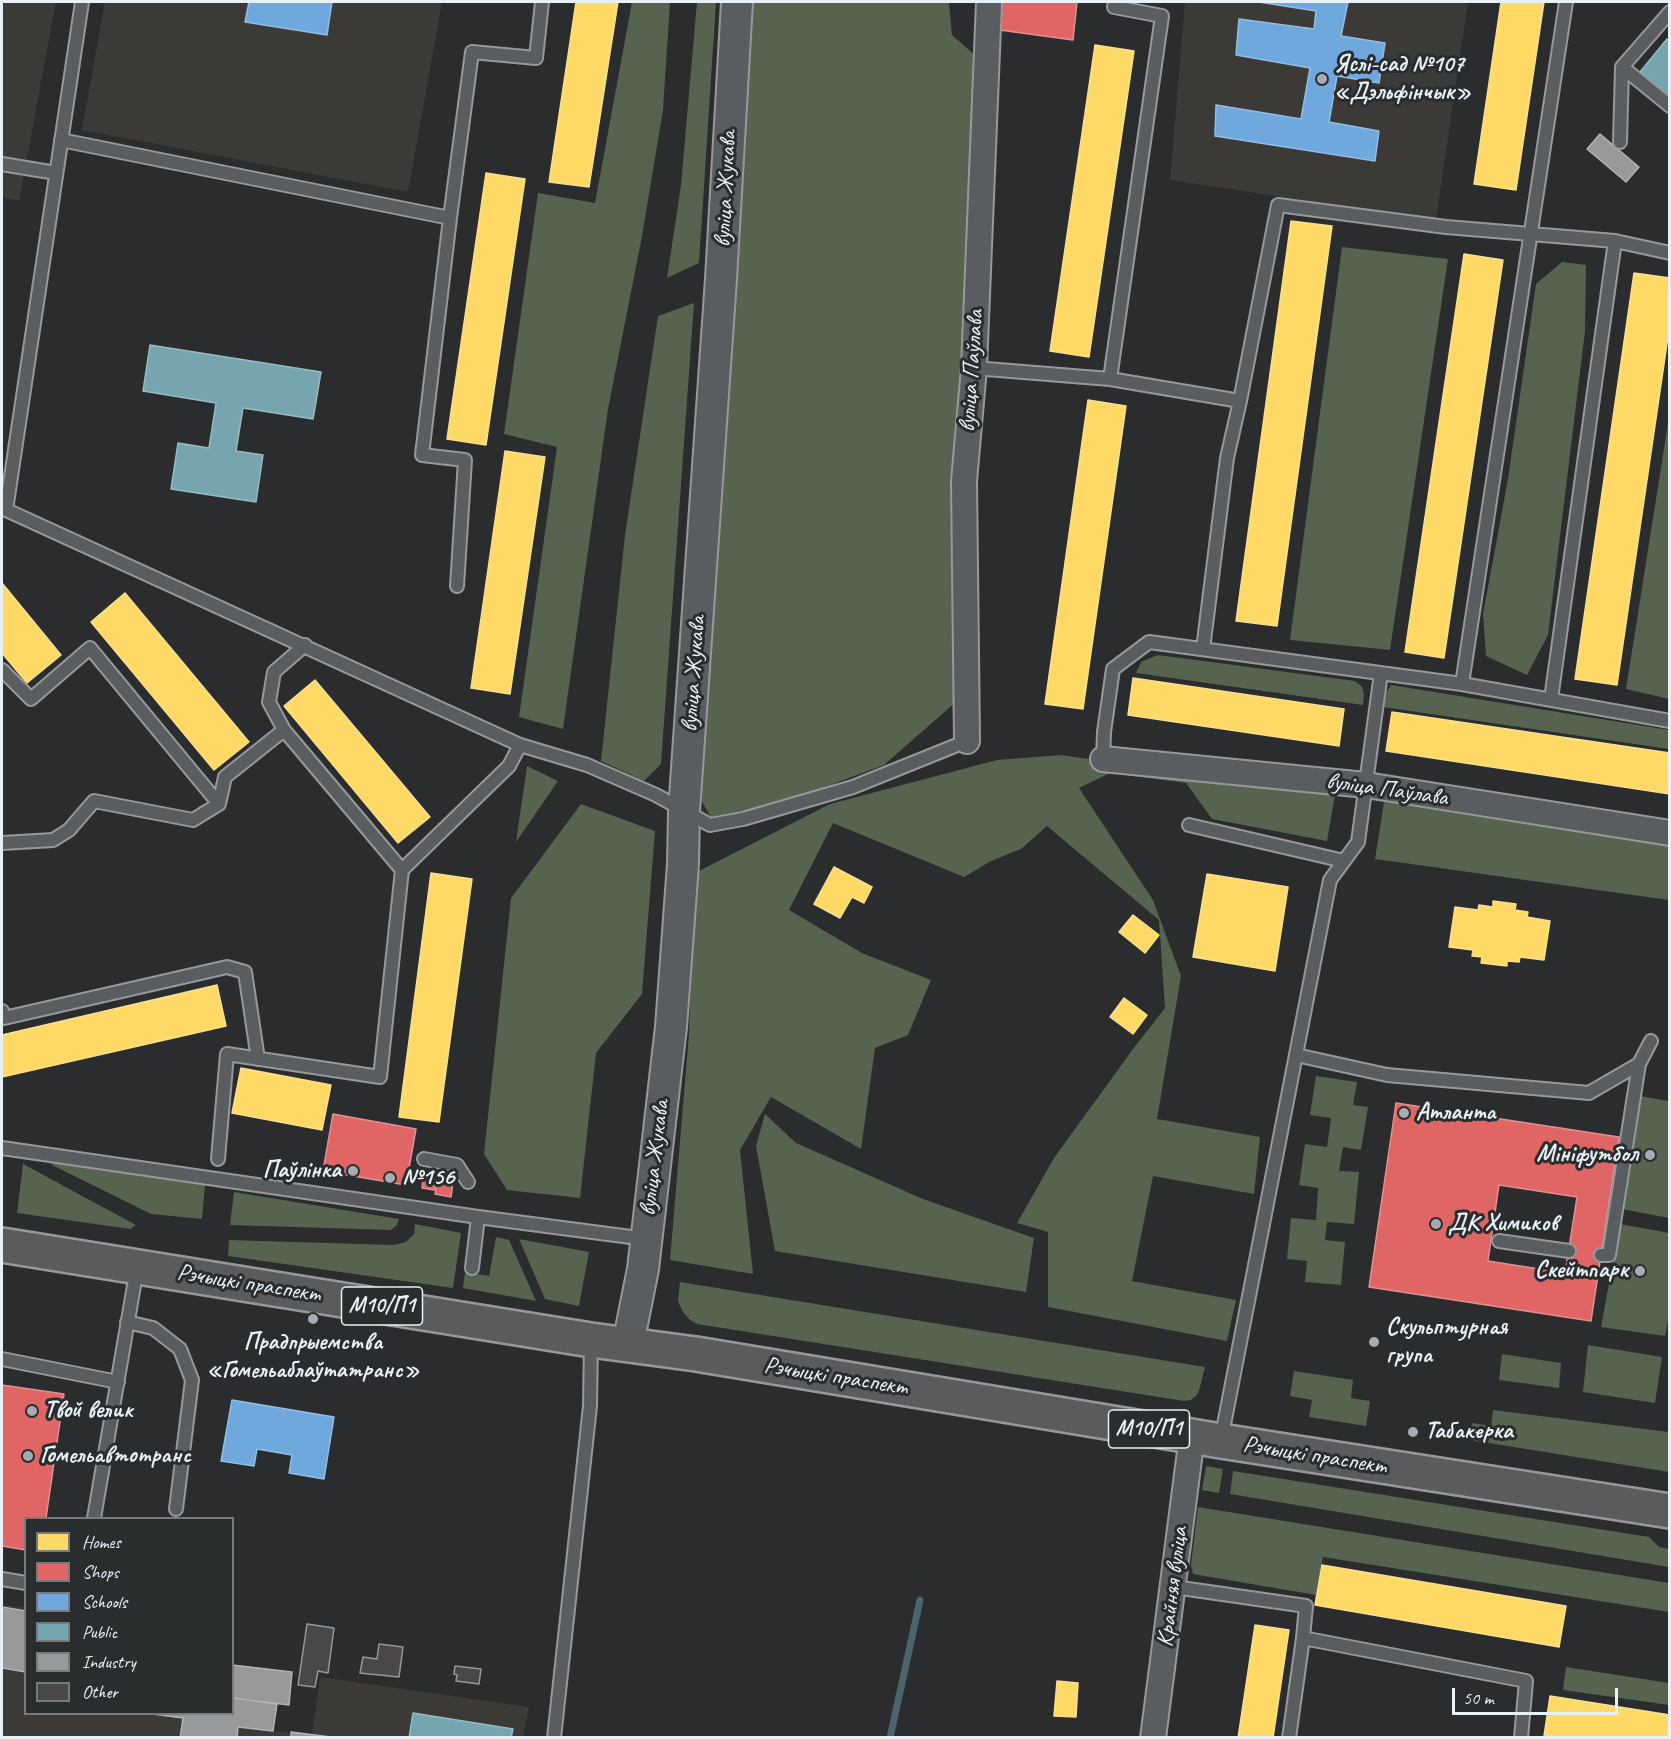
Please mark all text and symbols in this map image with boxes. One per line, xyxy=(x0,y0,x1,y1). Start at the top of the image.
place label: Яслі-сад №107 «Дэльфінчык» xyxy=(1334,51,1471,107)
marker: Яслі-сад №107 «Дэльфінчык» xyxy=(1315,72,1329,86)
street label: вуліца Жукава xyxy=(709,130,743,248)
street label: вуліца Паўлава xyxy=(953,309,991,433)
street label: вуліца Жукава xyxy=(676,615,712,733)
street label: вуліца Паўлава xyxy=(1324,767,1450,813)
street label: вуліца Жукава xyxy=(634,1099,676,1217)
place label: Атланта xyxy=(1416,1099,1496,1127)
marker: Атланта xyxy=(1397,1106,1411,1120)
place label: Мініфутбол xyxy=(1536,1141,1638,1169)
marker: Мініфутбол xyxy=(1643,1148,1657,1162)
place label: Паўлінка xyxy=(263,1157,341,1185)
marker: Паўлінка xyxy=(346,1164,360,1178)
place label: №156 xyxy=(402,1164,454,1192)
marker: №156 xyxy=(383,1171,397,1185)
place label: ДК Химиков xyxy=(1448,1210,1558,1238)
marker: ДК Химиков xyxy=(1429,1217,1443,1231)
place label: Скейтпарк xyxy=(1535,1257,1628,1285)
street label: Рэчыцкі праспект xyxy=(175,1258,323,1310)
marker: Скейтпарк xyxy=(1633,1264,1647,1278)
road number: М10/П1 xyxy=(342,1287,422,1325)
marker: Прадпрыемства «Гомельаблаўтатранс» xyxy=(306,1312,320,1326)
place label: Скульптурная група xyxy=(1386,1314,1507,1370)
place label: Прадпрыемства «Гомельаблаўтатранс» xyxy=(207,1329,419,1385)
marker: Скульптурная група xyxy=(1367,1335,1381,1349)
street label: Рэчыцкі праспект xyxy=(762,1351,910,1403)
place label: Твой велик xyxy=(44,1397,133,1425)
marker: Твой велик xyxy=(25,1404,39,1418)
road number: М10/П1 xyxy=(1108,1410,1190,1448)
place label: Табакерка xyxy=(1425,1418,1513,1446)
marker: Табакерка xyxy=(1406,1425,1420,1439)
street label: Рэчыцкі праспект xyxy=(1241,1430,1389,1482)
place label: Гомельавтотранс xyxy=(40,1442,191,1470)
marker: Гомельавтотранс xyxy=(21,1449,35,1463)
legend xyxy=(24,1517,234,1715)
street label: Крайняя вуліца xyxy=(1151,1525,1195,1649)
text: Homes xyxy=(82,1531,121,1553)
text: Shops xyxy=(82,1561,119,1583)
text: Schools xyxy=(82,1591,127,1613)
text: Public xyxy=(82,1621,117,1643)
text: Industry xyxy=(82,1651,136,1673)
scale bar xyxy=(1455,1676,1622,1714)
text: Other xyxy=(82,1681,118,1703)
text: 50 m xyxy=(1463,1687,1494,1709)

